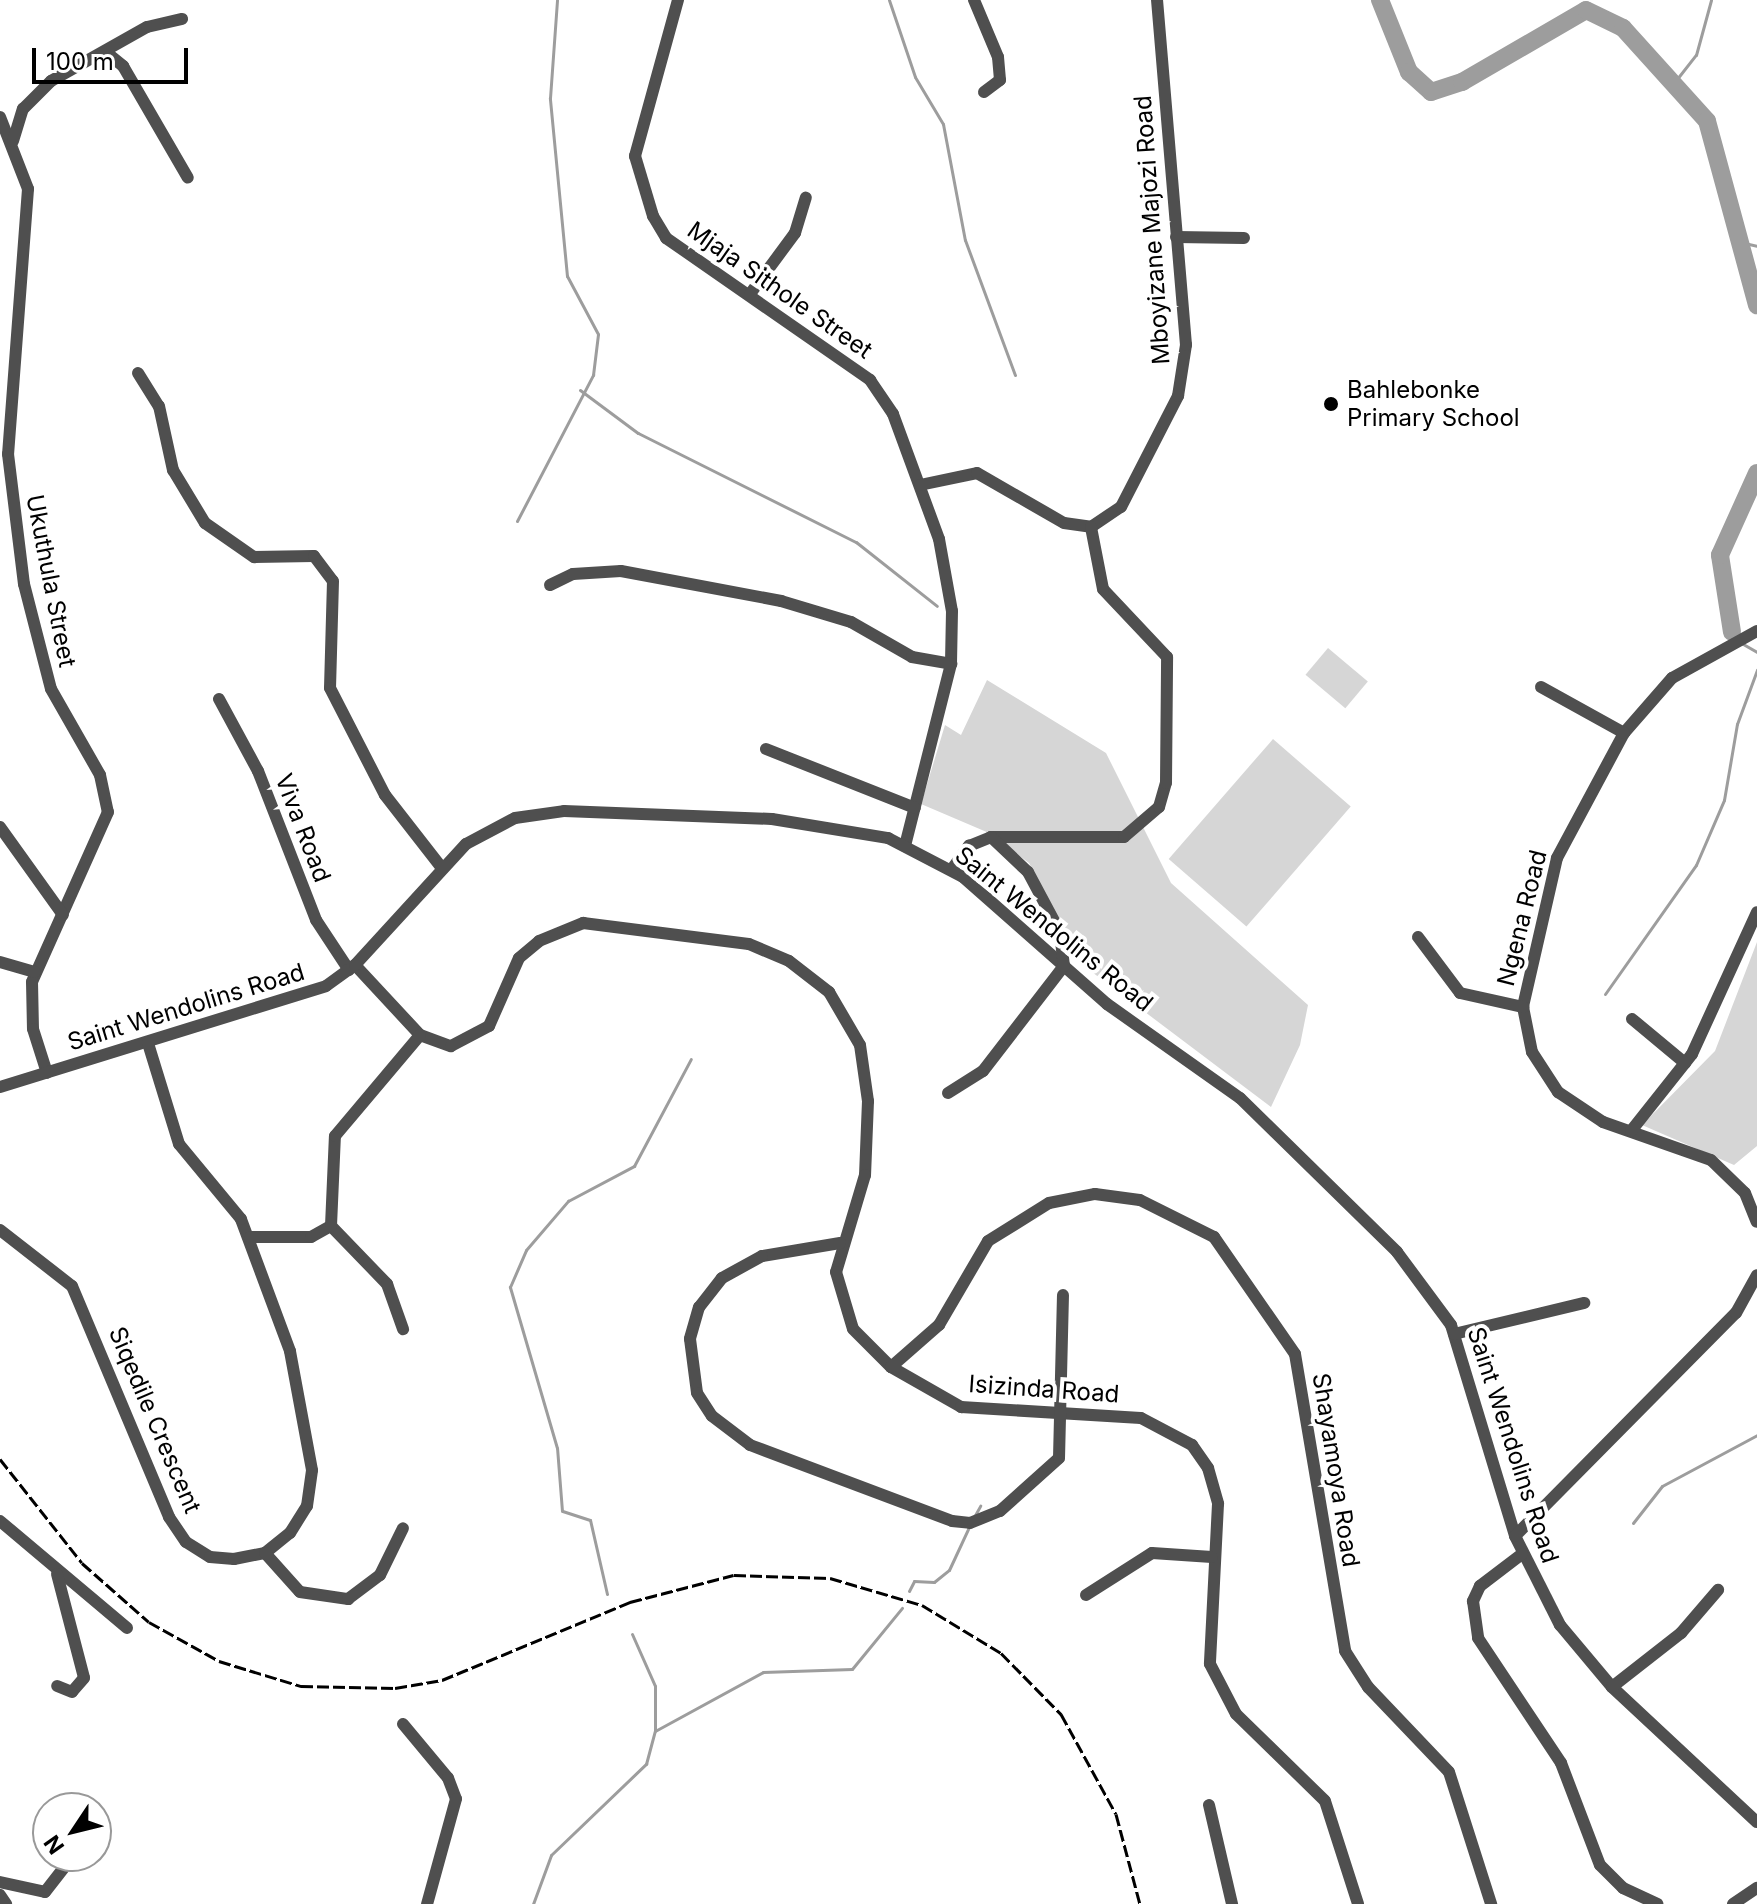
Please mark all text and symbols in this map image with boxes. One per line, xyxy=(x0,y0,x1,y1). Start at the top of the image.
scale bar xyxy=(36,32,192,82)
text: 100 m xyxy=(46,47,114,76)
street label: Mboyizane Majozi Road xyxy=(1128,94,1176,366)
street label: Mjaja Sithole Street xyxy=(682,215,878,365)
place label: Bahlebonke Primary School xyxy=(1347,376,1520,432)
marker: Bahlebonke Primary School xyxy=(1322,395,1340,413)
street label: Ukuthula Street xyxy=(20,492,82,670)
street label: Viva Road xyxy=(269,770,337,886)
street label: Saint Wendolins Road xyxy=(949,840,1159,1018)
street label: Ngena Road xyxy=(1491,847,1553,989)
street label: Saint Wendolins Road xyxy=(64,957,308,1057)
street label: Siqedile Crescent xyxy=(103,1323,207,1517)
street label: Saint Wendolins Road xyxy=(1461,1323,1565,1567)
street label: Isizinda Road xyxy=(968,1369,1120,1409)
street label: Shayamoya Road xyxy=(1306,1371,1366,1569)
north arrow xyxy=(32,1792,112,1872)
text: N xyxy=(39,1830,69,1859)

